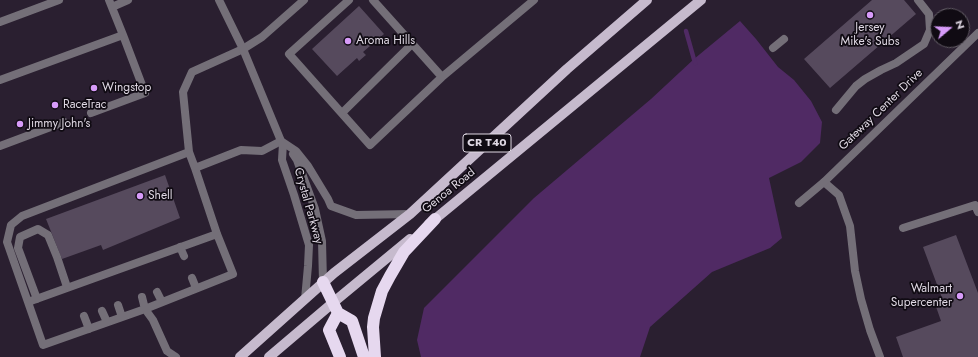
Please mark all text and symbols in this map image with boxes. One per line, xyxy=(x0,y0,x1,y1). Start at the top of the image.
north arrow xyxy=(930,8,970,48)
marker: Jersey Mike's Subs xyxy=(865,10,875,20)
text: N xyxy=(951,18,969,31)
place label: Jersey Mike's Subs xyxy=(841,21,899,49)
place label: Aroma Hills xyxy=(356,34,415,48)
marker: Aroma Hills xyxy=(343,36,353,46)
street label: Gateway Center Drive xyxy=(836,66,926,154)
place label: Wingstop xyxy=(102,81,151,95)
marker: Wingstop xyxy=(89,83,99,93)
place label: RaceTrac xyxy=(63,98,106,112)
marker: RaceTrac xyxy=(50,100,60,110)
place label: Jimmy John's xyxy=(28,117,90,131)
marker: Jimmy John's xyxy=(15,119,25,129)
road number: CR T40 xyxy=(463,134,511,152)
street label: Genoa Road xyxy=(420,165,478,217)
street label: Crystal Parkway xyxy=(290,166,326,246)
place label: Shell xyxy=(148,189,173,203)
marker: Shell xyxy=(135,191,145,201)
place label: Walmart Supercenter xyxy=(891,282,952,310)
marker: Walmart Supercenter xyxy=(955,291,965,301)

